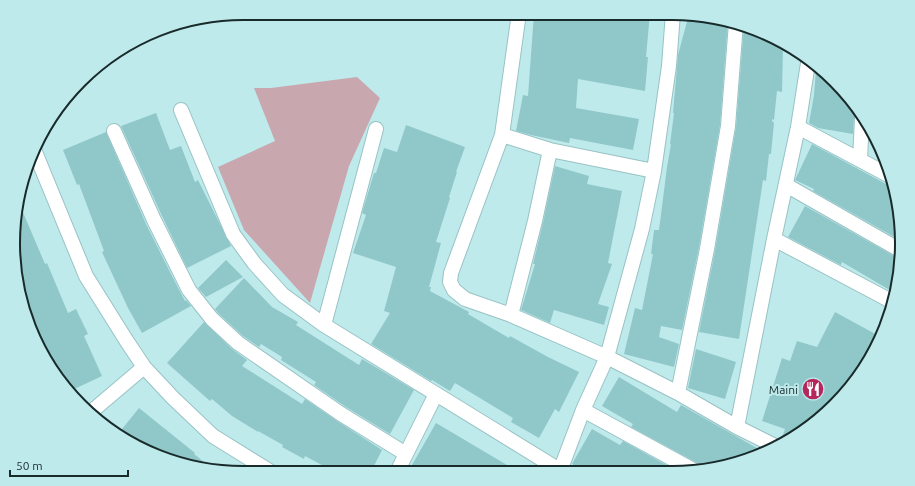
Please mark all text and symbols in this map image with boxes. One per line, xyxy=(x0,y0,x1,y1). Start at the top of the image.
restaurant icon: Maini xyxy=(800,376,826,402)
place label: Maini xyxy=(769,383,798,396)
scale bar xyxy=(10,452,128,478)
text: 50 m xyxy=(16,459,43,472)

